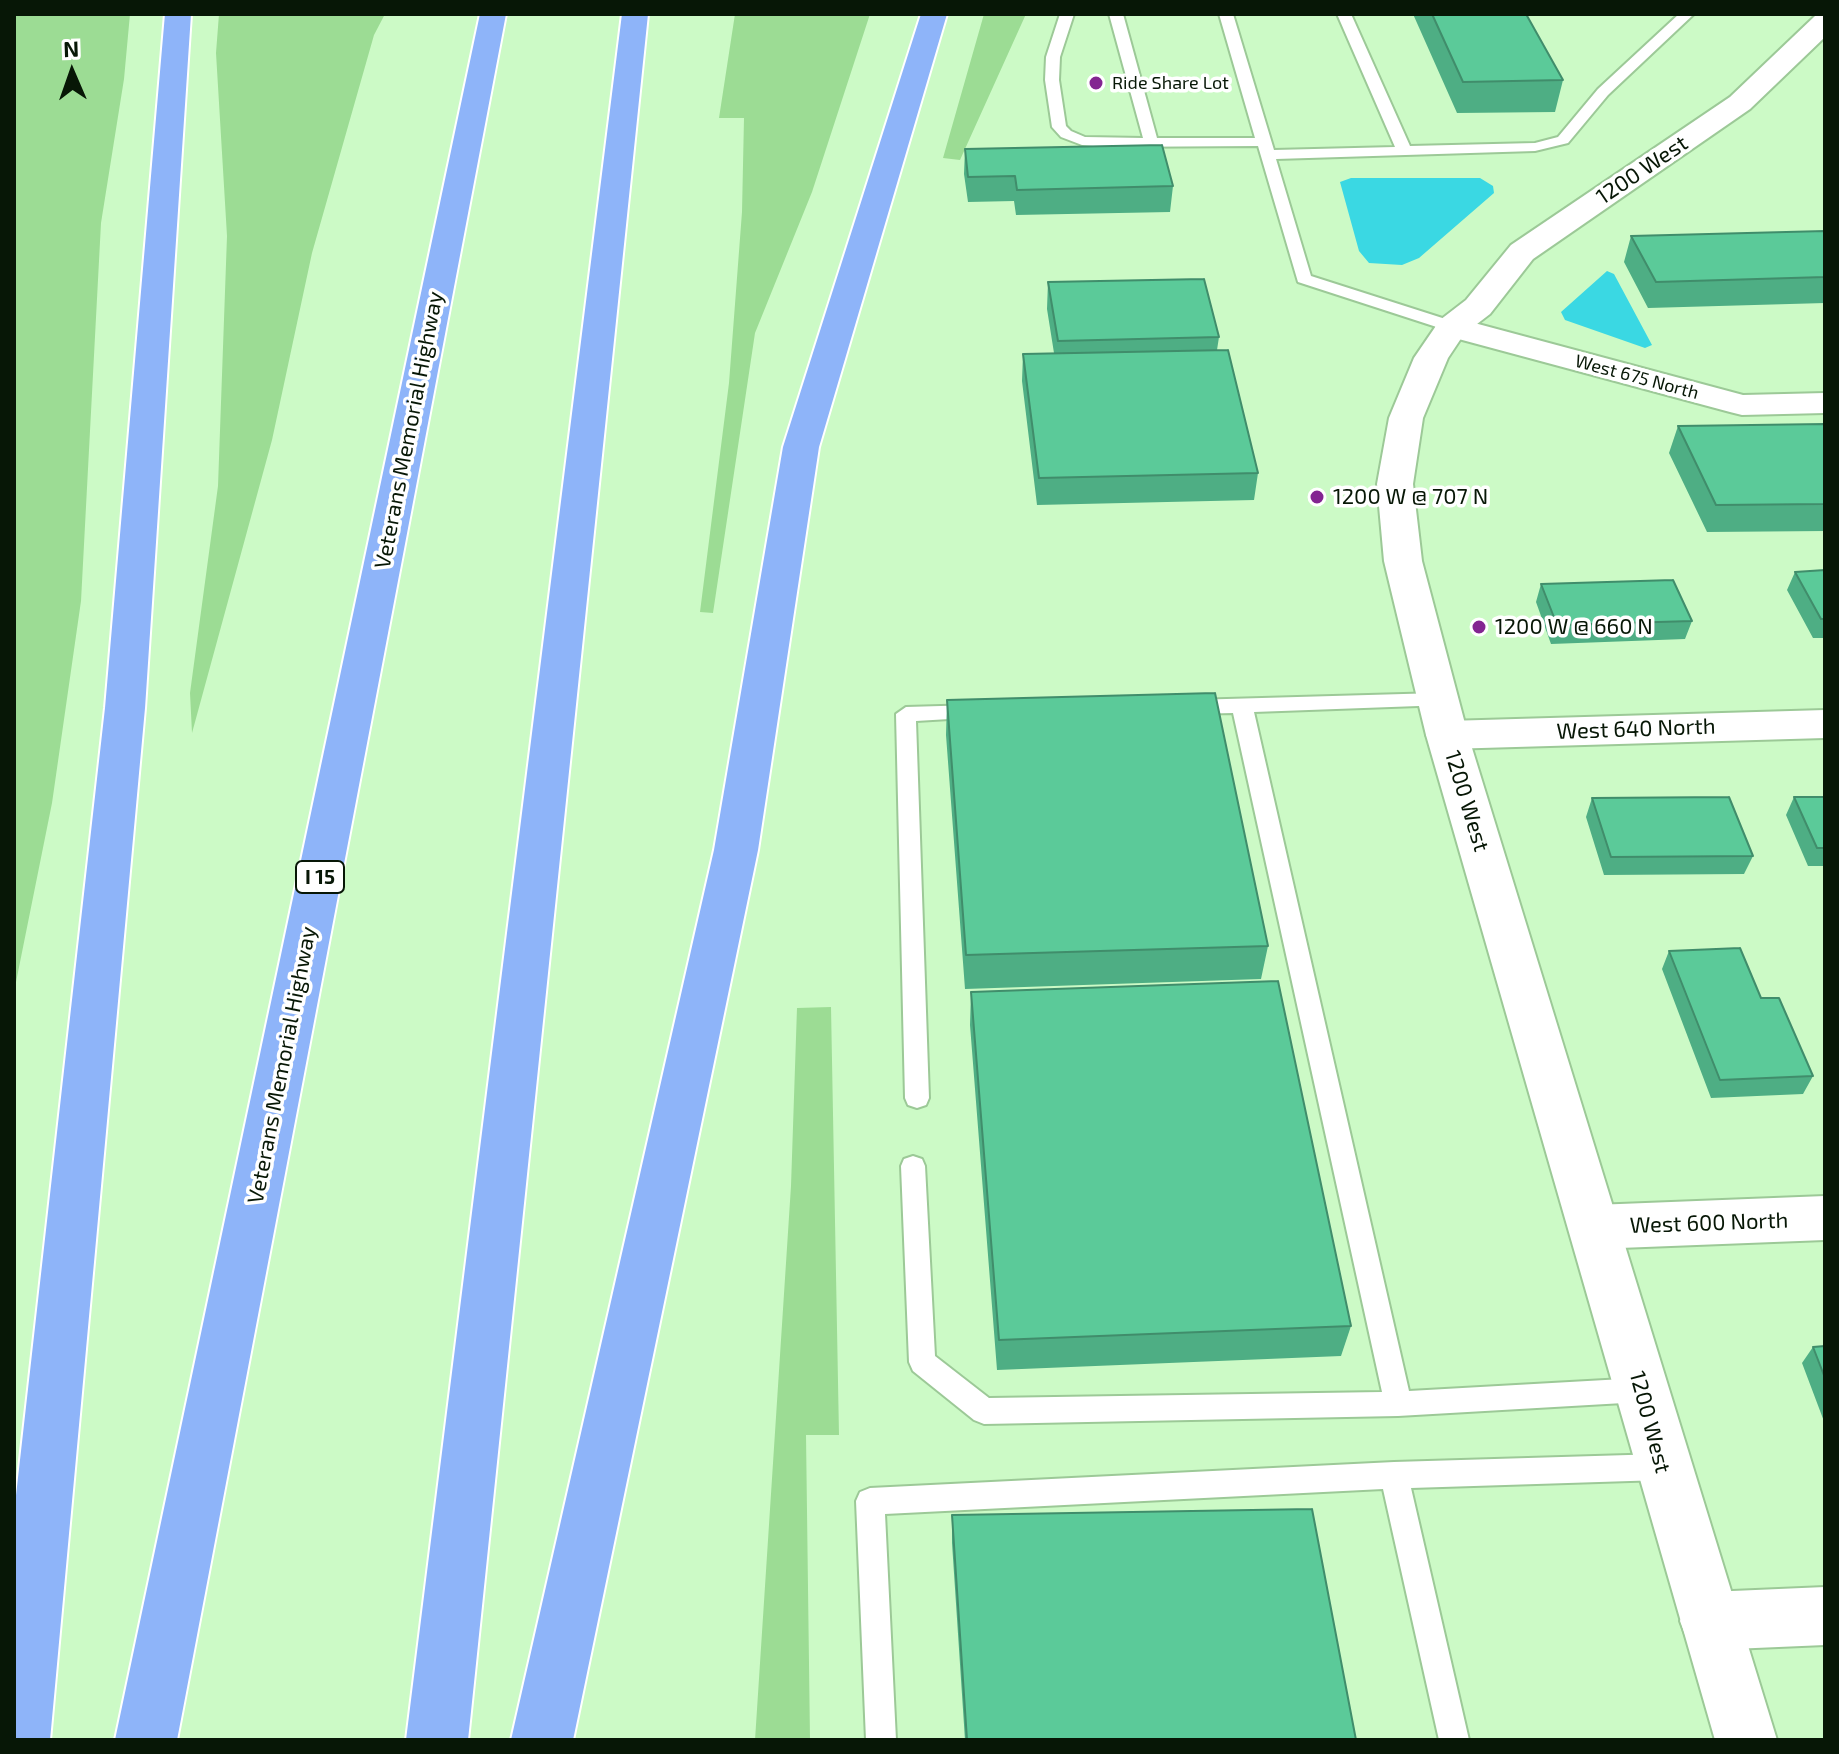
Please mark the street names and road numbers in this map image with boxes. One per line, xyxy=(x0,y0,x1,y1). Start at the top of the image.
street label: 1200 West xyxy=(1591,130,1693,210)
street label: Veterans Memorial Highway xyxy=(369,289,449,571)
street label: West 675 North xyxy=(1573,350,1701,404)
street label: West 640 North xyxy=(1556,713,1716,745)
street label: 1200 West xyxy=(1439,747,1495,855)
road number: I 15 xyxy=(296,861,344,893)
street label: Veterans Memorial Highway xyxy=(242,924,322,1206)
street label: West 600 North xyxy=(1629,1207,1789,1239)
street label: 1200 West xyxy=(1624,1368,1676,1476)

